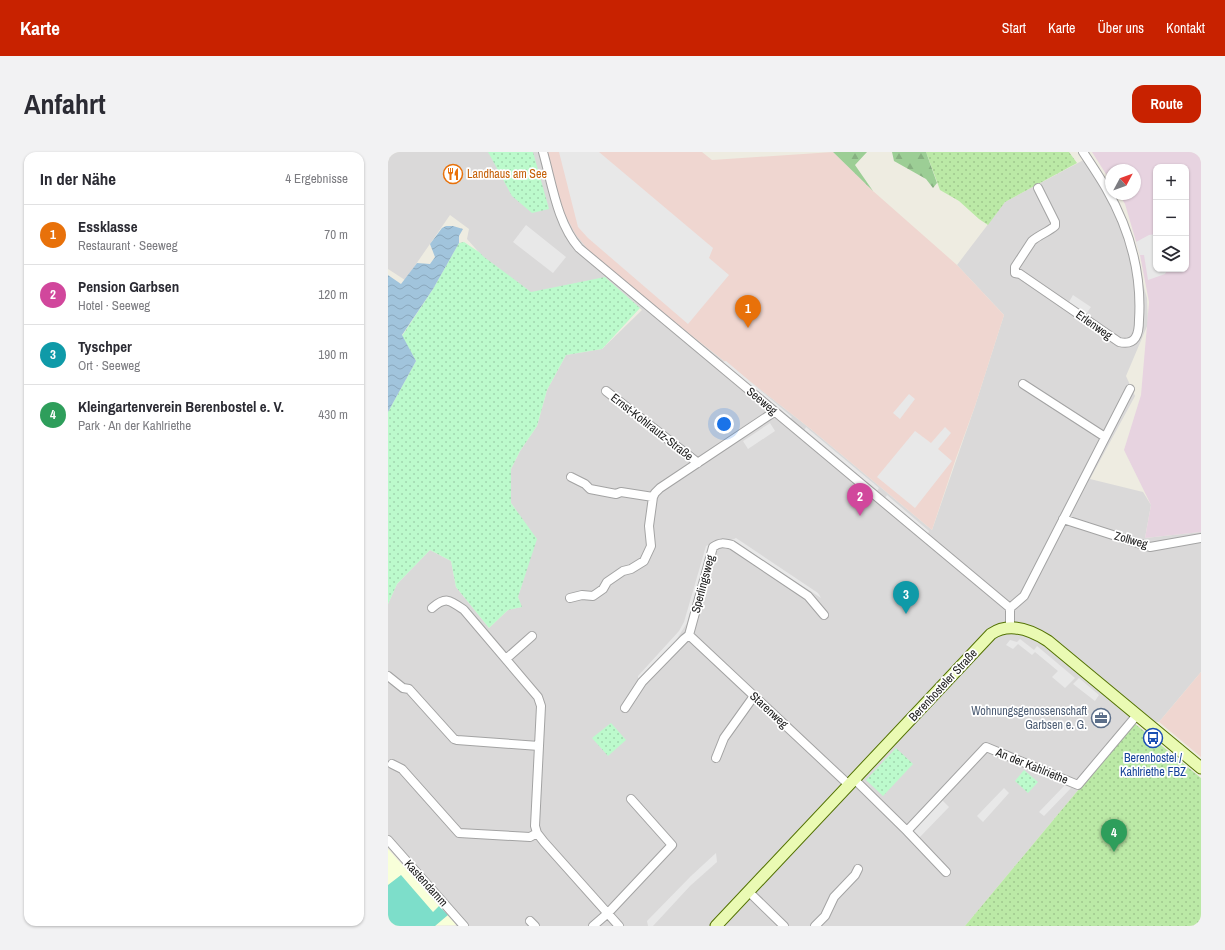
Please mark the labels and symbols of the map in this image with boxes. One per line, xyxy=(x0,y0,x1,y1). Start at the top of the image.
restaurant icon: Landhaus am See xyxy=(442,163,464,185)
north arrow xyxy=(1105,164,1141,200)
place label: Landhaus am See xyxy=(467,166,547,182)
pin: 1 xyxy=(735,295,761,328)
street label: Erlenweg xyxy=(1073,307,1116,344)
street label: Seeweg xyxy=(743,383,781,419)
street label: Ernst-Kohlrautz-Straße xyxy=(607,390,697,464)
your location xyxy=(714,414,734,434)
pin: 2 xyxy=(847,483,873,516)
street label: Zollweg xyxy=(1112,528,1150,553)
street label: Sperlingsweg xyxy=(688,553,719,615)
pin: 3 xyxy=(893,581,919,614)
street label: Berenbosteler Straße xyxy=(905,645,981,725)
street label: Starenweg xyxy=(746,688,792,732)
place label: Wohnungsgenossenschaft Garbsen e. G. xyxy=(971,703,1087,733)
office icon: Wohnungsgenossenschaft Garbsen e. G. xyxy=(1090,707,1112,729)
bus stop icon: Berenbostel / Kahlriethe FBZ xyxy=(1142,727,1164,749)
street label: An der Kahlriethe xyxy=(993,744,1071,788)
place label: Berenbostel / Kahlriethe FBZ xyxy=(1120,750,1186,780)
pin: 4 xyxy=(1101,819,1127,852)
street label: Kastendamm xyxy=(401,856,451,910)

